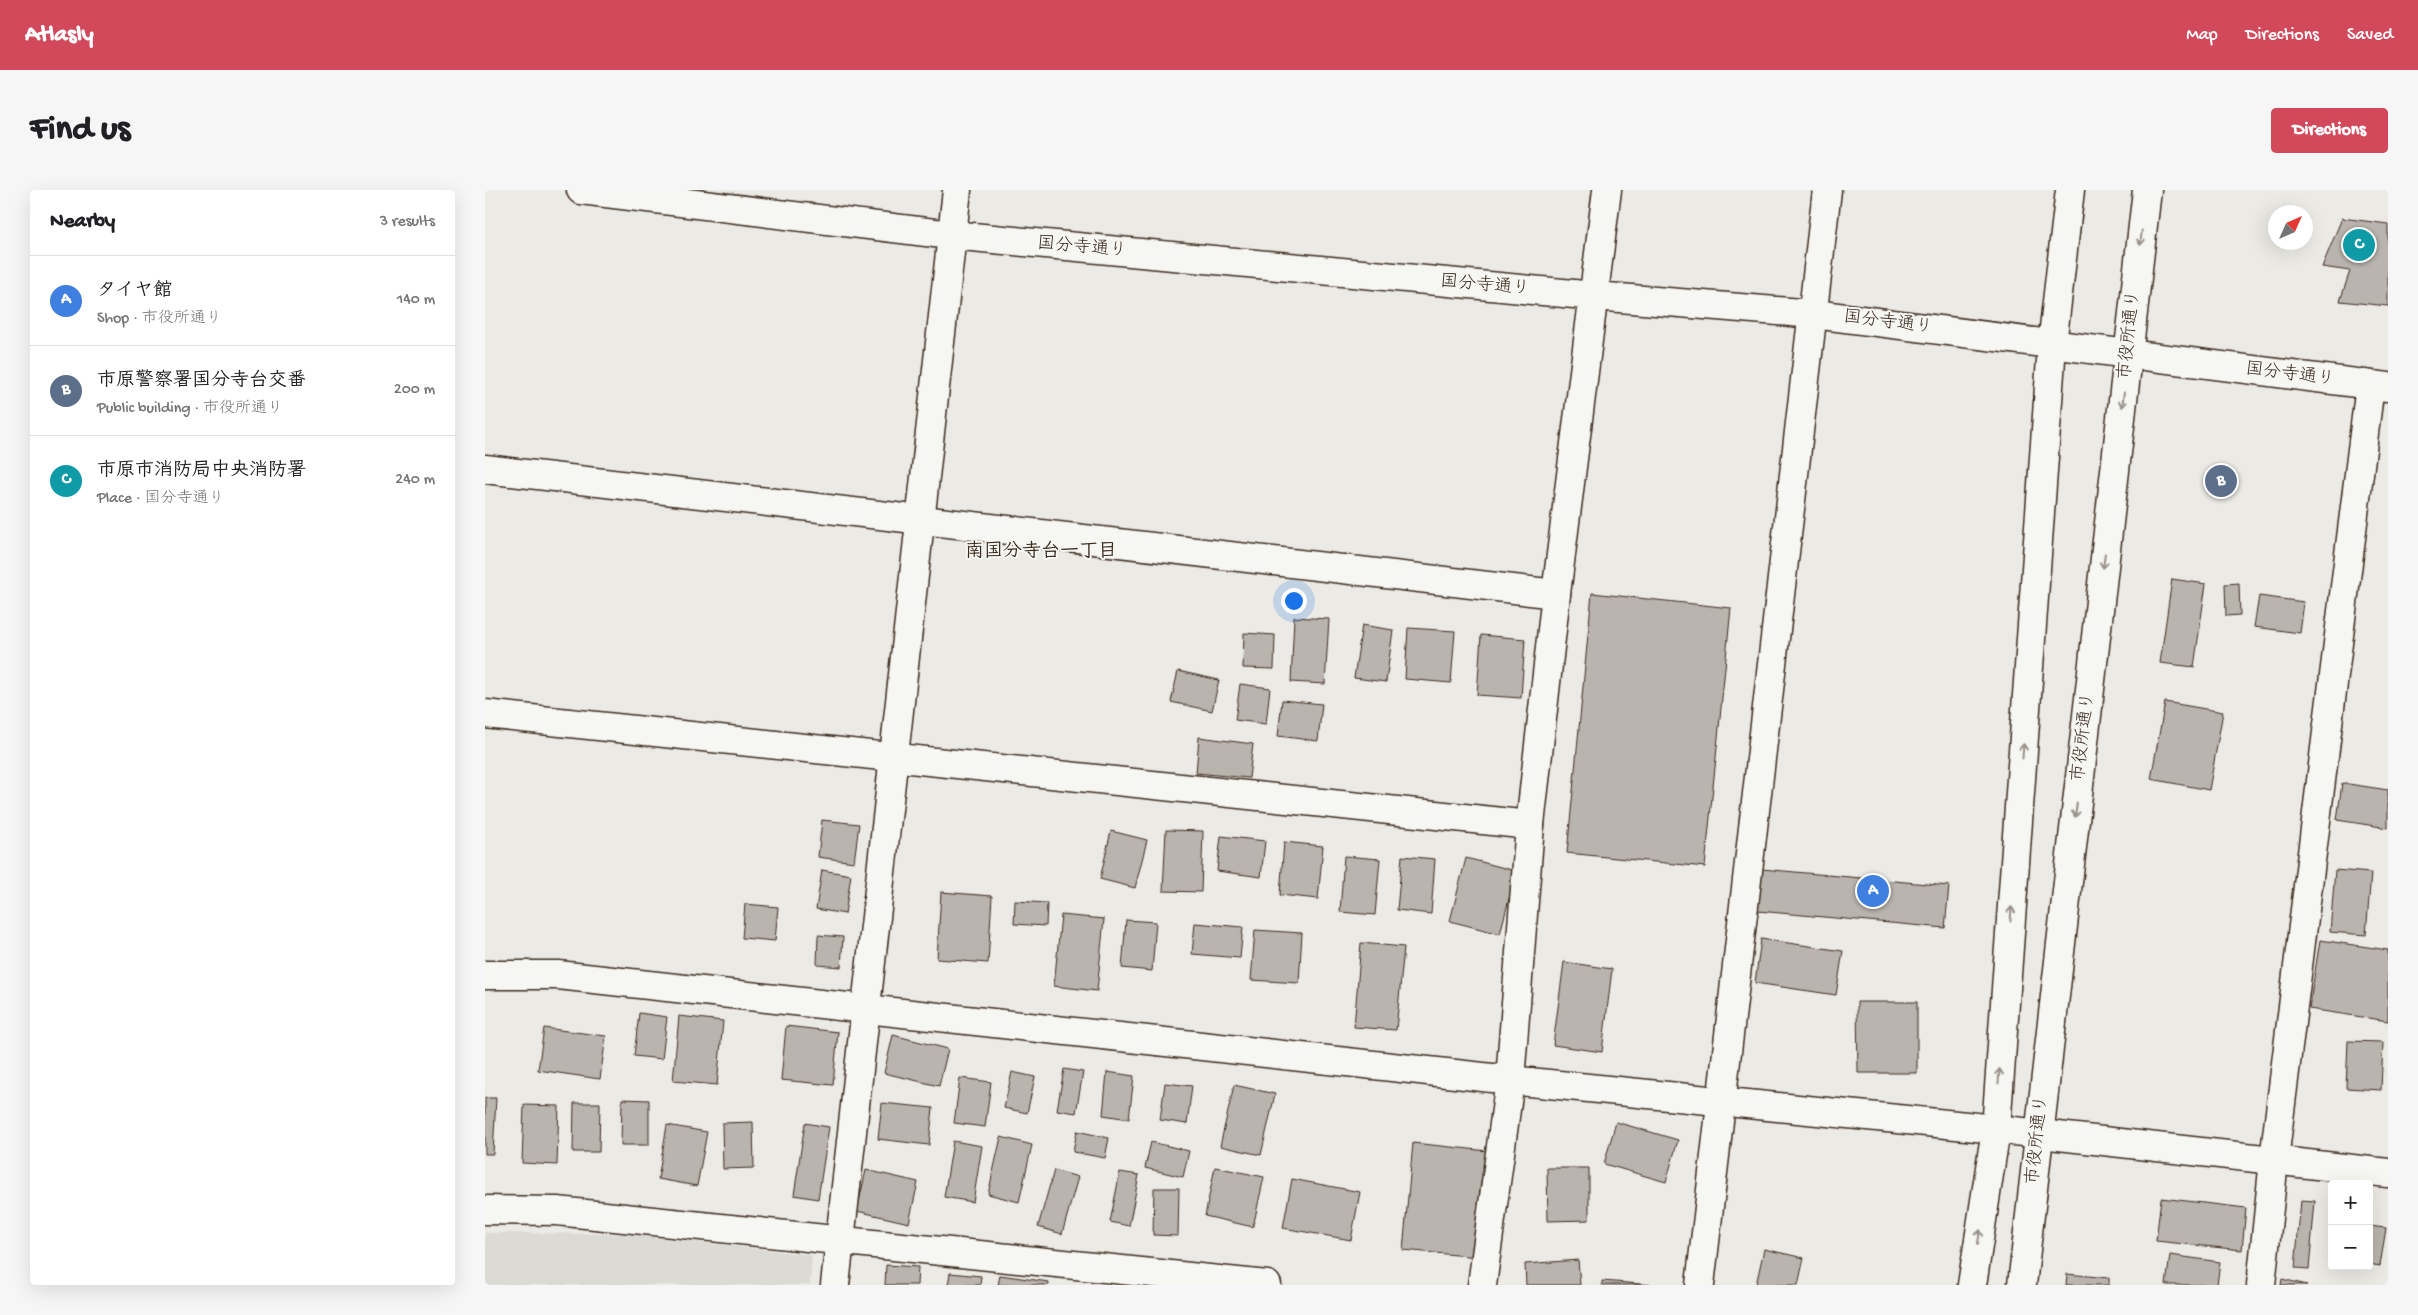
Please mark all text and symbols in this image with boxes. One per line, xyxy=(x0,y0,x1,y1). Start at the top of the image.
text: Atlasly xyxy=(25,21,94,50)
text: Map xyxy=(2186,25,2218,46)
text: Directions xyxy=(2246,25,2319,46)
text: Saved xyxy=(2347,25,2393,46)
button: Directions xyxy=(2271,108,2388,153)
text: Find us xyxy=(30,110,130,151)
north arrow xyxy=(2268,205,2313,250)
text: Nearby xyxy=(50,210,115,235)
text: 3 results xyxy=(380,213,435,232)
pin: C xyxy=(2343,226,2375,264)
one-way arrow xyxy=(2136,230,2146,246)
street label: 国分寺通り xyxy=(1036,233,1128,262)
street label: 国分寺通り xyxy=(1439,271,1531,300)
text: タイヤ館 xyxy=(97,280,172,303)
street label: 市役所通り xyxy=(2114,289,2145,381)
text: A xyxy=(61,291,71,310)
text: 140 m xyxy=(397,291,435,310)
street label: 国分寺通り xyxy=(1842,306,1934,339)
text: Shop · 市役所通り xyxy=(97,310,222,329)
street label: 国分寺通り xyxy=(2244,358,2336,391)
text: 市原警察署国分寺台交番 xyxy=(97,370,306,393)
text: B xyxy=(62,381,70,400)
text: 200 m xyxy=(394,381,435,400)
one-way arrow xyxy=(2118,392,2128,408)
text: Public building · 市役所通り xyxy=(97,400,283,419)
text: 市原市消防局中央消防署 xyxy=(97,460,306,483)
pin: B xyxy=(2205,462,2237,500)
text: C xyxy=(62,471,70,490)
text: 240 m xyxy=(395,471,435,490)
text: Place · 国分寺通り xyxy=(97,490,225,509)
district label: 南国分寺台一丁目 xyxy=(965,540,1117,564)
one-way arrow xyxy=(2099,553,2109,569)
your location xyxy=(1281,588,1307,614)
street label: 市役所通り xyxy=(2067,691,2100,783)
one-way arrow xyxy=(2018,744,2027,760)
one-way arrow xyxy=(2071,801,2081,817)
pin: A xyxy=(1857,872,1889,910)
one-way arrow xyxy=(2006,906,2016,922)
one-way arrow xyxy=(1995,1068,2004,1084)
street label: 市役所通り xyxy=(2022,1094,2053,1186)
map controls xyxy=(2328,1180,2373,1270)
button: + xyxy=(2328,1180,2373,1225)
button: − xyxy=(2328,1225,2373,1270)
one-way arrow xyxy=(1975,1229,1985,1245)

